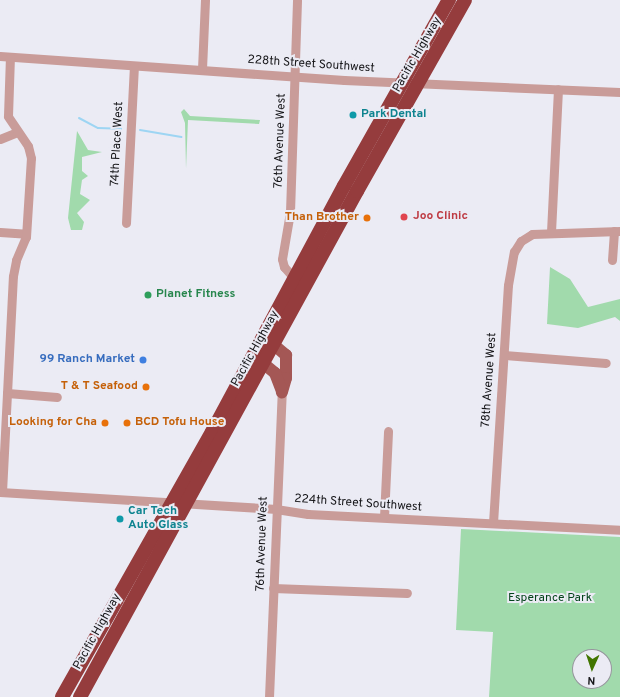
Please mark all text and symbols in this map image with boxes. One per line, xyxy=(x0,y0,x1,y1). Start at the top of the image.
street label: Pacific Highway xyxy=(391,15,445,95)
street label: 228th Street Southwest xyxy=(247,53,375,77)
street label: 76th Avenue West xyxy=(272,93,290,189)
street label: 74th Place West xyxy=(109,101,127,187)
place label: Park Dental xyxy=(361,108,427,122)
marker: Park Dental xyxy=(348,110,358,120)
place label: Joo Clinic xyxy=(413,210,468,224)
place label: Than Brother xyxy=(285,211,359,225)
marker: Joo Clinic xyxy=(398,211,410,223)
marker: Than Brother xyxy=(362,213,372,223)
place label: Planet Fitness xyxy=(156,288,235,302)
marker: Planet Fitness xyxy=(143,290,153,300)
street label: Pacific Highway xyxy=(229,308,283,390)
street label: 78th Avenue West xyxy=(479,332,501,428)
place label: 99 Ranch Market xyxy=(40,353,135,367)
marker: 99 Ranch Market xyxy=(138,355,148,365)
place label: T & T Seafood xyxy=(61,380,138,394)
marker: T & T Seafood xyxy=(141,382,151,392)
place label: Looking for Cha xyxy=(9,416,97,430)
place label: BCD Tofu House xyxy=(135,416,224,430)
marker: Looking for Cha xyxy=(100,418,110,428)
marker: BCD Tofu House xyxy=(122,418,132,428)
street label: 224th Street Southwest xyxy=(294,492,422,516)
street label: 76th Avenue West xyxy=(254,496,272,592)
place label: Car Tech Auto Glass xyxy=(128,505,188,533)
marker: Car Tech Auto Glass xyxy=(115,514,125,524)
street label: Pacific Highway xyxy=(71,591,125,673)
park label: Esperance Park xyxy=(508,592,592,606)
north arrow xyxy=(572,649,612,689)
text: N xyxy=(587,673,596,687)

